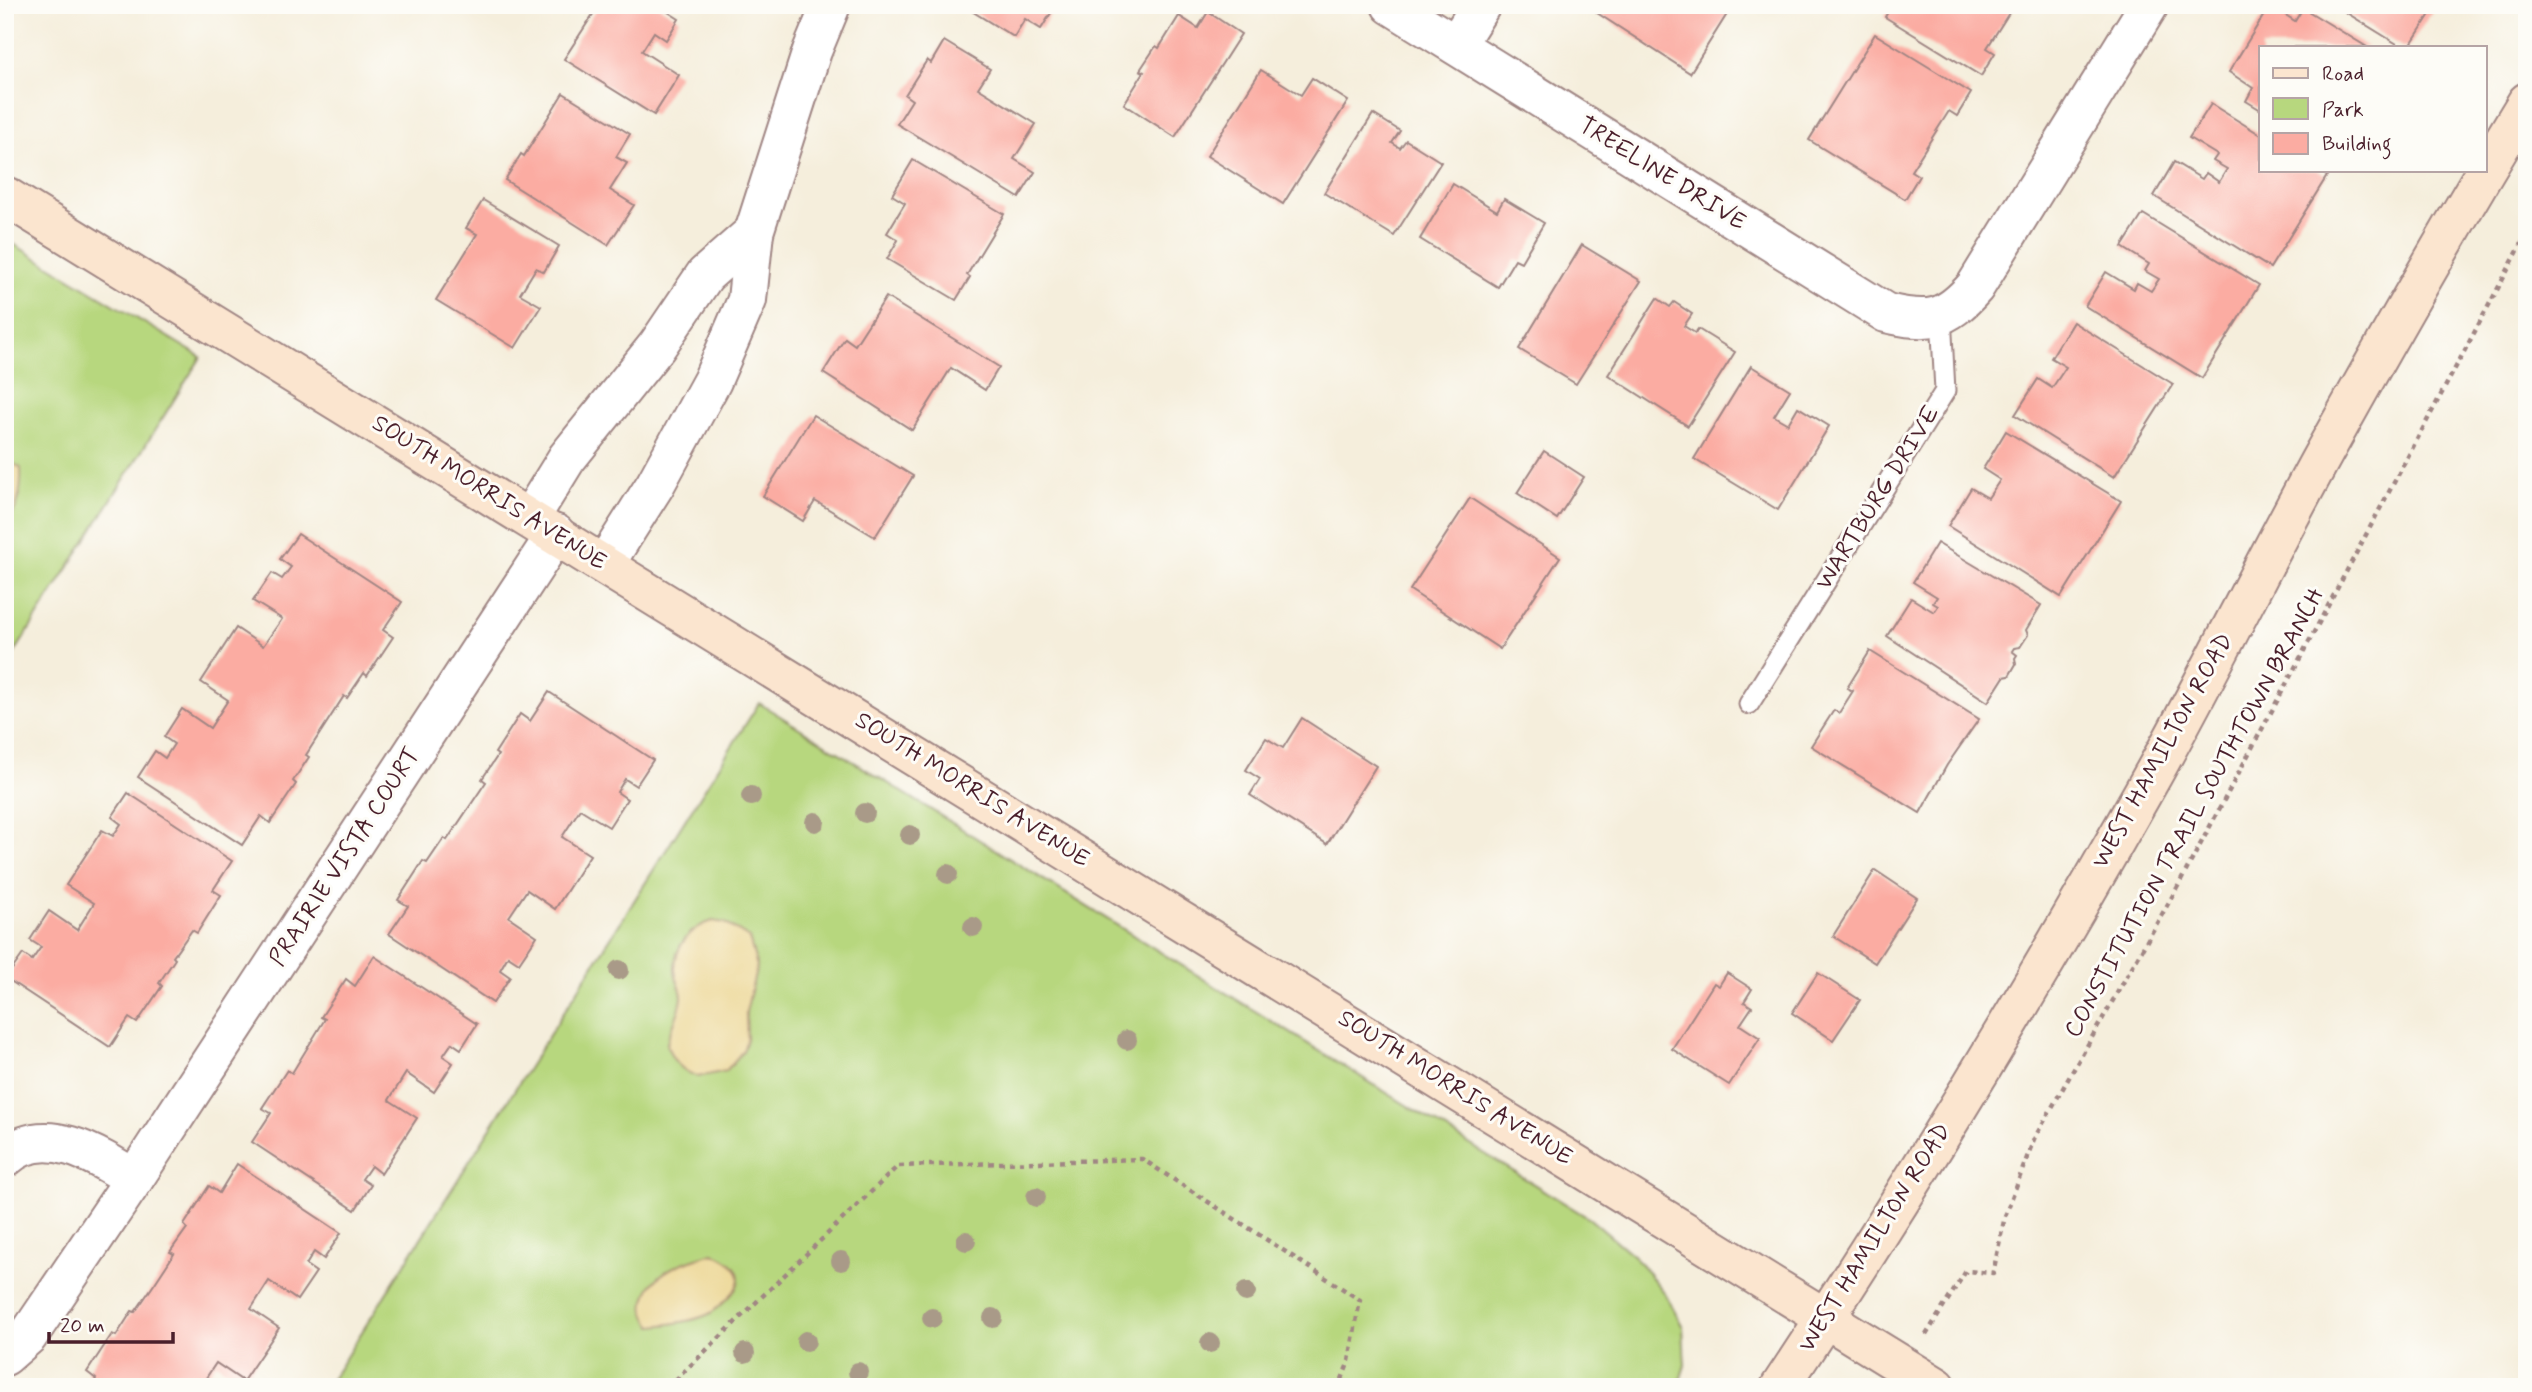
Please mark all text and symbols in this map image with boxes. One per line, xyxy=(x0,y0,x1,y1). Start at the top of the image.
legend xyxy=(2259,46,2486,172)
text: Road xyxy=(2322,60,2364,88)
text: Park xyxy=(2322,96,2364,124)
street label: TREELINE DRIVE xyxy=(1572,110,1752,238)
text: Building xyxy=(2322,130,2392,160)
street label: WARTBURG DRIVE xyxy=(1809,400,1947,596)
street label: SOUTH MORRIS AVENUE xyxy=(366,408,612,578)
street label: CONSTITUTION TRAIL SOUTHTOWN BRANCH xyxy=(2058,582,2332,1043)
street label: WEST HAMILTON ROAD xyxy=(2085,628,2241,874)
street label: SOUTH MORRIS AVENUE xyxy=(849,705,1095,875)
street label: PRAIRIE VISTA COURT xyxy=(263,742,427,972)
street label: SOUTH MORRIS AVENUE xyxy=(1332,1003,1578,1173)
street label: WEST HAMILTON ROAD xyxy=(1792,1118,1958,1358)
scale bar xyxy=(49,1301,173,1345)
text: 20 m xyxy=(60,1312,105,1340)

